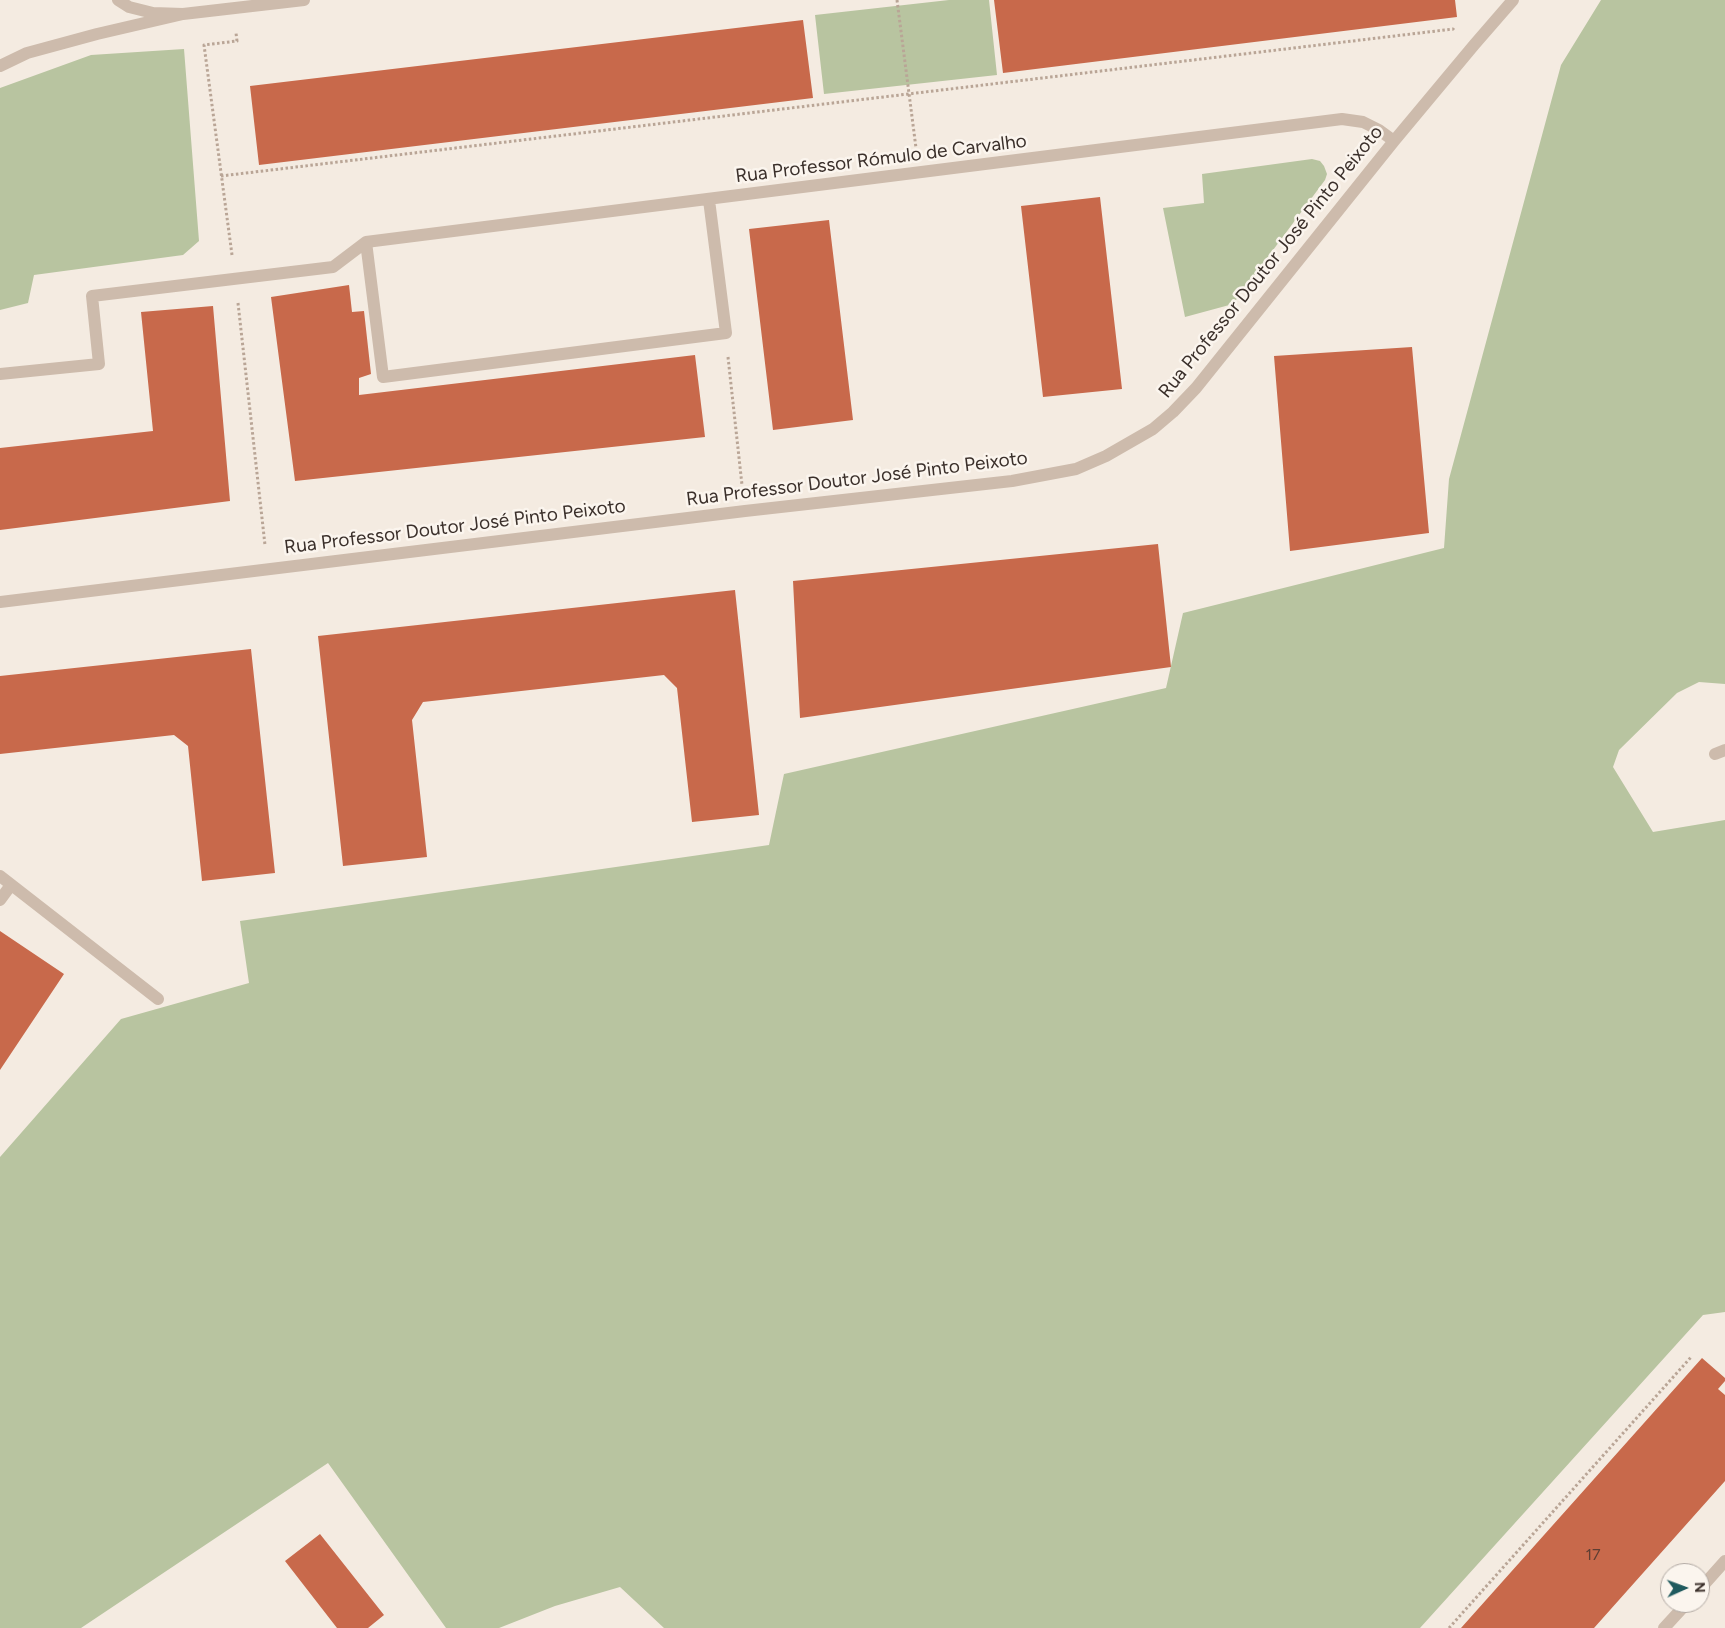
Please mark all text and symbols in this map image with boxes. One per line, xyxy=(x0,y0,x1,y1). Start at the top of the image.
street label: Rua Professor Doutor José Pinto Peixoto xyxy=(1154,121,1388,403)
street label: Rua Professor Rómulo de Carvalho xyxy=(734,130,1028,188)
street label: Rua Professor Doutor José Pinto Peixoto xyxy=(685,447,1029,511)
street label: Rua Professor Doutor José Pinto Peixoto xyxy=(283,495,627,559)
house number: 17 xyxy=(1585,1545,1601,1565)
north arrow xyxy=(1660,1563,1710,1613)
text: N xyxy=(1691,1582,1708,1593)

